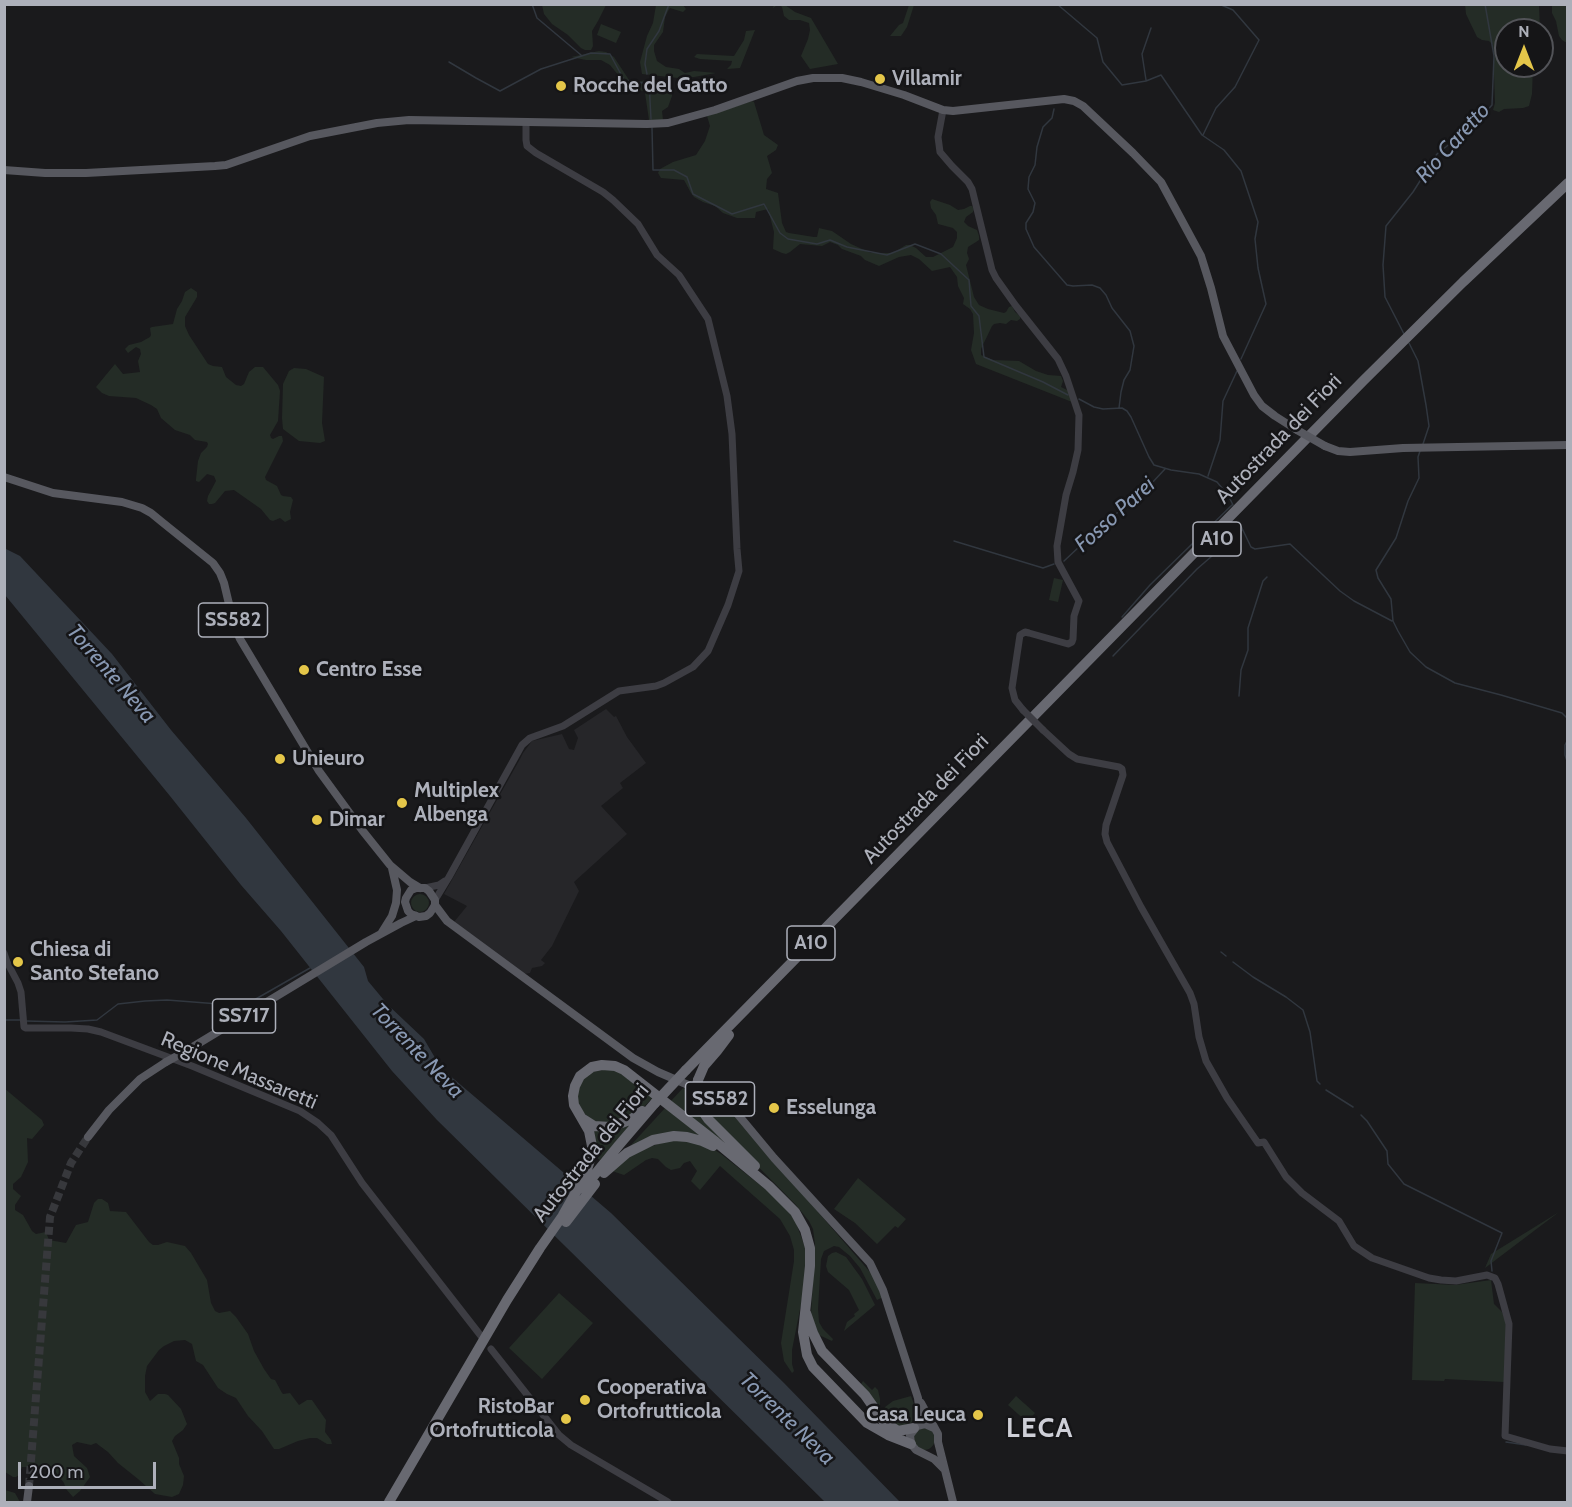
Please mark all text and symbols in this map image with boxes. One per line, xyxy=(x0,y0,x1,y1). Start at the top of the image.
north arrow xyxy=(1494,18,1554,78)
text: N xyxy=(1518,22,1530,41)
place label: Villamir xyxy=(892,66,962,92)
marker: Villamir xyxy=(873,72,887,86)
place label: Rocche del Gatto xyxy=(573,73,728,99)
marker: Rocche del Gatto xyxy=(554,79,568,93)
water label: Rio Caretto xyxy=(1410,98,1496,188)
street label: Autostrada dei Fiori xyxy=(1211,369,1347,509)
water label: Fosso Parei xyxy=(1069,472,1161,558)
road number: A10 xyxy=(1193,522,1241,556)
road number: SS582 xyxy=(198,603,268,637)
water label: Torrente Neva xyxy=(61,619,161,729)
place label: Centro Esse xyxy=(316,657,422,683)
marker: Centro Esse xyxy=(297,663,311,677)
street label: Autostrada dei Fiori xyxy=(858,729,994,869)
place label: Unieuro xyxy=(292,746,364,772)
marker: Unieuro xyxy=(273,752,287,766)
place label: Multiplex Albenga xyxy=(414,778,499,828)
marker: Multiplex Albenga xyxy=(395,796,409,810)
place label: Dimar xyxy=(329,807,385,833)
marker: Dimar xyxy=(310,813,324,827)
road number: A10 xyxy=(787,926,835,960)
place label: Chiesa di Santo Stefano xyxy=(30,937,159,987)
marker: Chiesa di Santo Stefano xyxy=(11,955,25,969)
water label: Torrente Neva xyxy=(365,998,469,1104)
road number: SS717 xyxy=(212,999,276,1033)
street label: Regione Massaretti xyxy=(157,1027,321,1115)
street label: Autostrada dei Fiori xyxy=(528,1079,654,1227)
road number: SS582 xyxy=(686,1082,754,1116)
place label: Esselunga xyxy=(786,1095,876,1121)
marker: Esselunga xyxy=(767,1101,781,1115)
water label: Torrente Neva xyxy=(734,1367,840,1471)
place label: Cooperativa Ortofrutticola xyxy=(597,1375,721,1425)
marker: Cooperativa Ortofrutticola xyxy=(578,1393,592,1407)
place label: RistoBar Ortofrutticola xyxy=(430,1394,554,1444)
place label: Casa Leuca xyxy=(866,1402,966,1428)
marker: Casa Leuca xyxy=(971,1408,985,1422)
marker: RistoBar Ortofrutticola xyxy=(559,1412,573,1426)
district label: LECA xyxy=(1006,1413,1074,1445)
scale bar xyxy=(21,1450,159,1488)
text: 200 m xyxy=(29,1461,83,1483)

